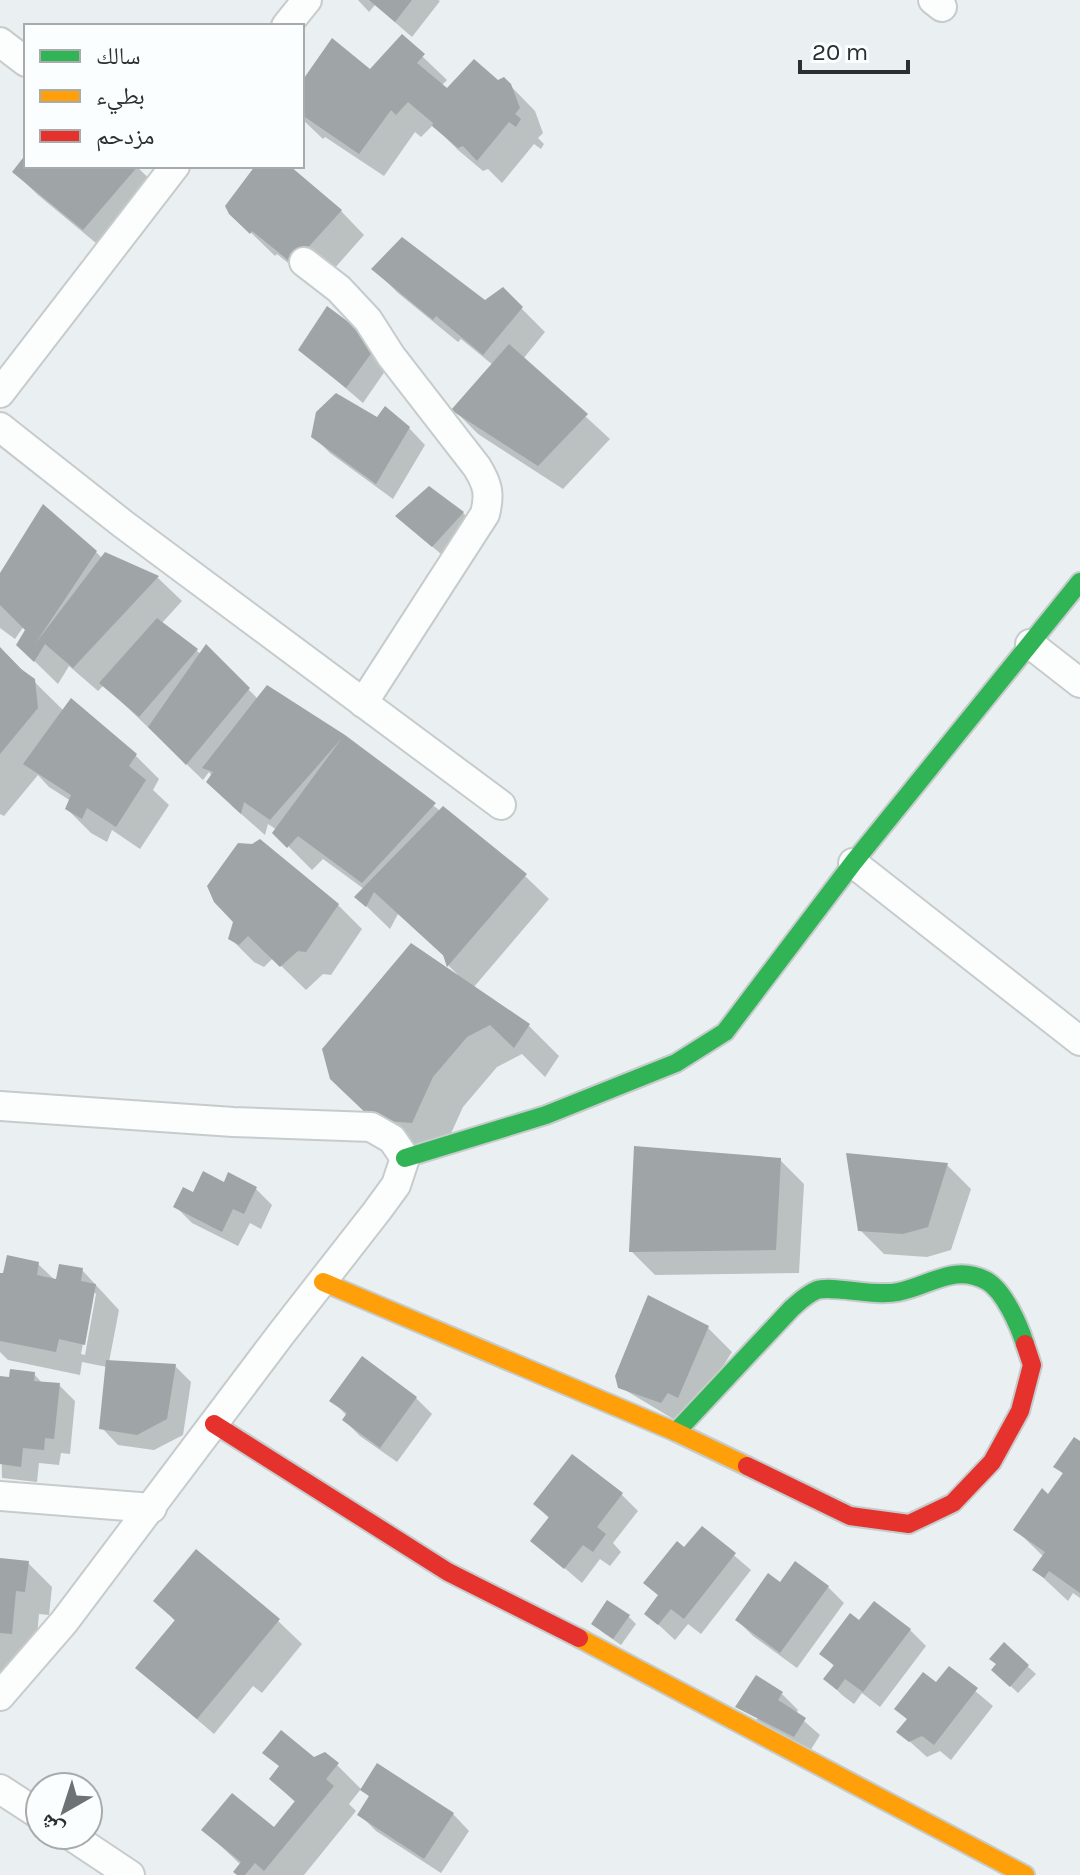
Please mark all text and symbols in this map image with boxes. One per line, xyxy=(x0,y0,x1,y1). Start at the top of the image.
legend xyxy=(24,24,304,168)
scale bar xyxy=(800,24,908,74)
text: 20 m xyxy=(812,38,868,66)
text: سالك xyxy=(96,42,141,70)
text: بطيء xyxy=(96,82,145,115)
text: مزدحم xyxy=(96,122,155,152)
north arrow xyxy=(24,1771,104,1851)
text: ش xyxy=(35,1808,69,1843)

